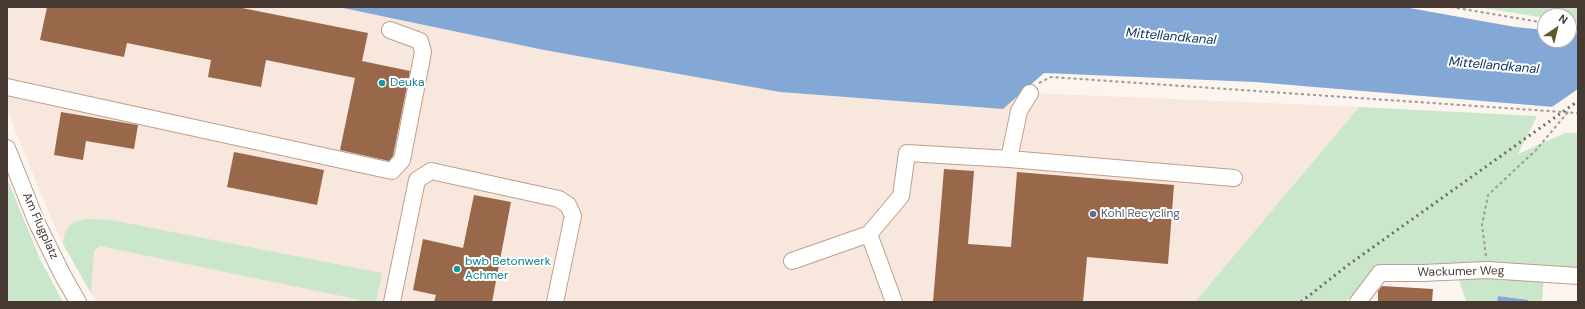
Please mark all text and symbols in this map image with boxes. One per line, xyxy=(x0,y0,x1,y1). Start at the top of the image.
north arrow xyxy=(1537,8,1577,48)
text: N xyxy=(1556,11,1571,27)
water label: Mittellandkanal xyxy=(1125,25,1217,49)
water label: Mittellandkanal xyxy=(1448,54,1540,78)
place label: Deuka xyxy=(390,76,424,90)
marker: Deuka xyxy=(377,78,387,88)
street label: Am Flugplatz xyxy=(19,191,61,261)
place label: Kohl Recycling xyxy=(1101,207,1180,221)
marker: Kohl Recycling xyxy=(1088,209,1098,219)
place label: bwb Betonwerk Achmer xyxy=(465,255,551,283)
marker: bwb Betonwerk Achmer xyxy=(452,264,462,274)
street label: Wackumer Weg xyxy=(1417,264,1505,280)

